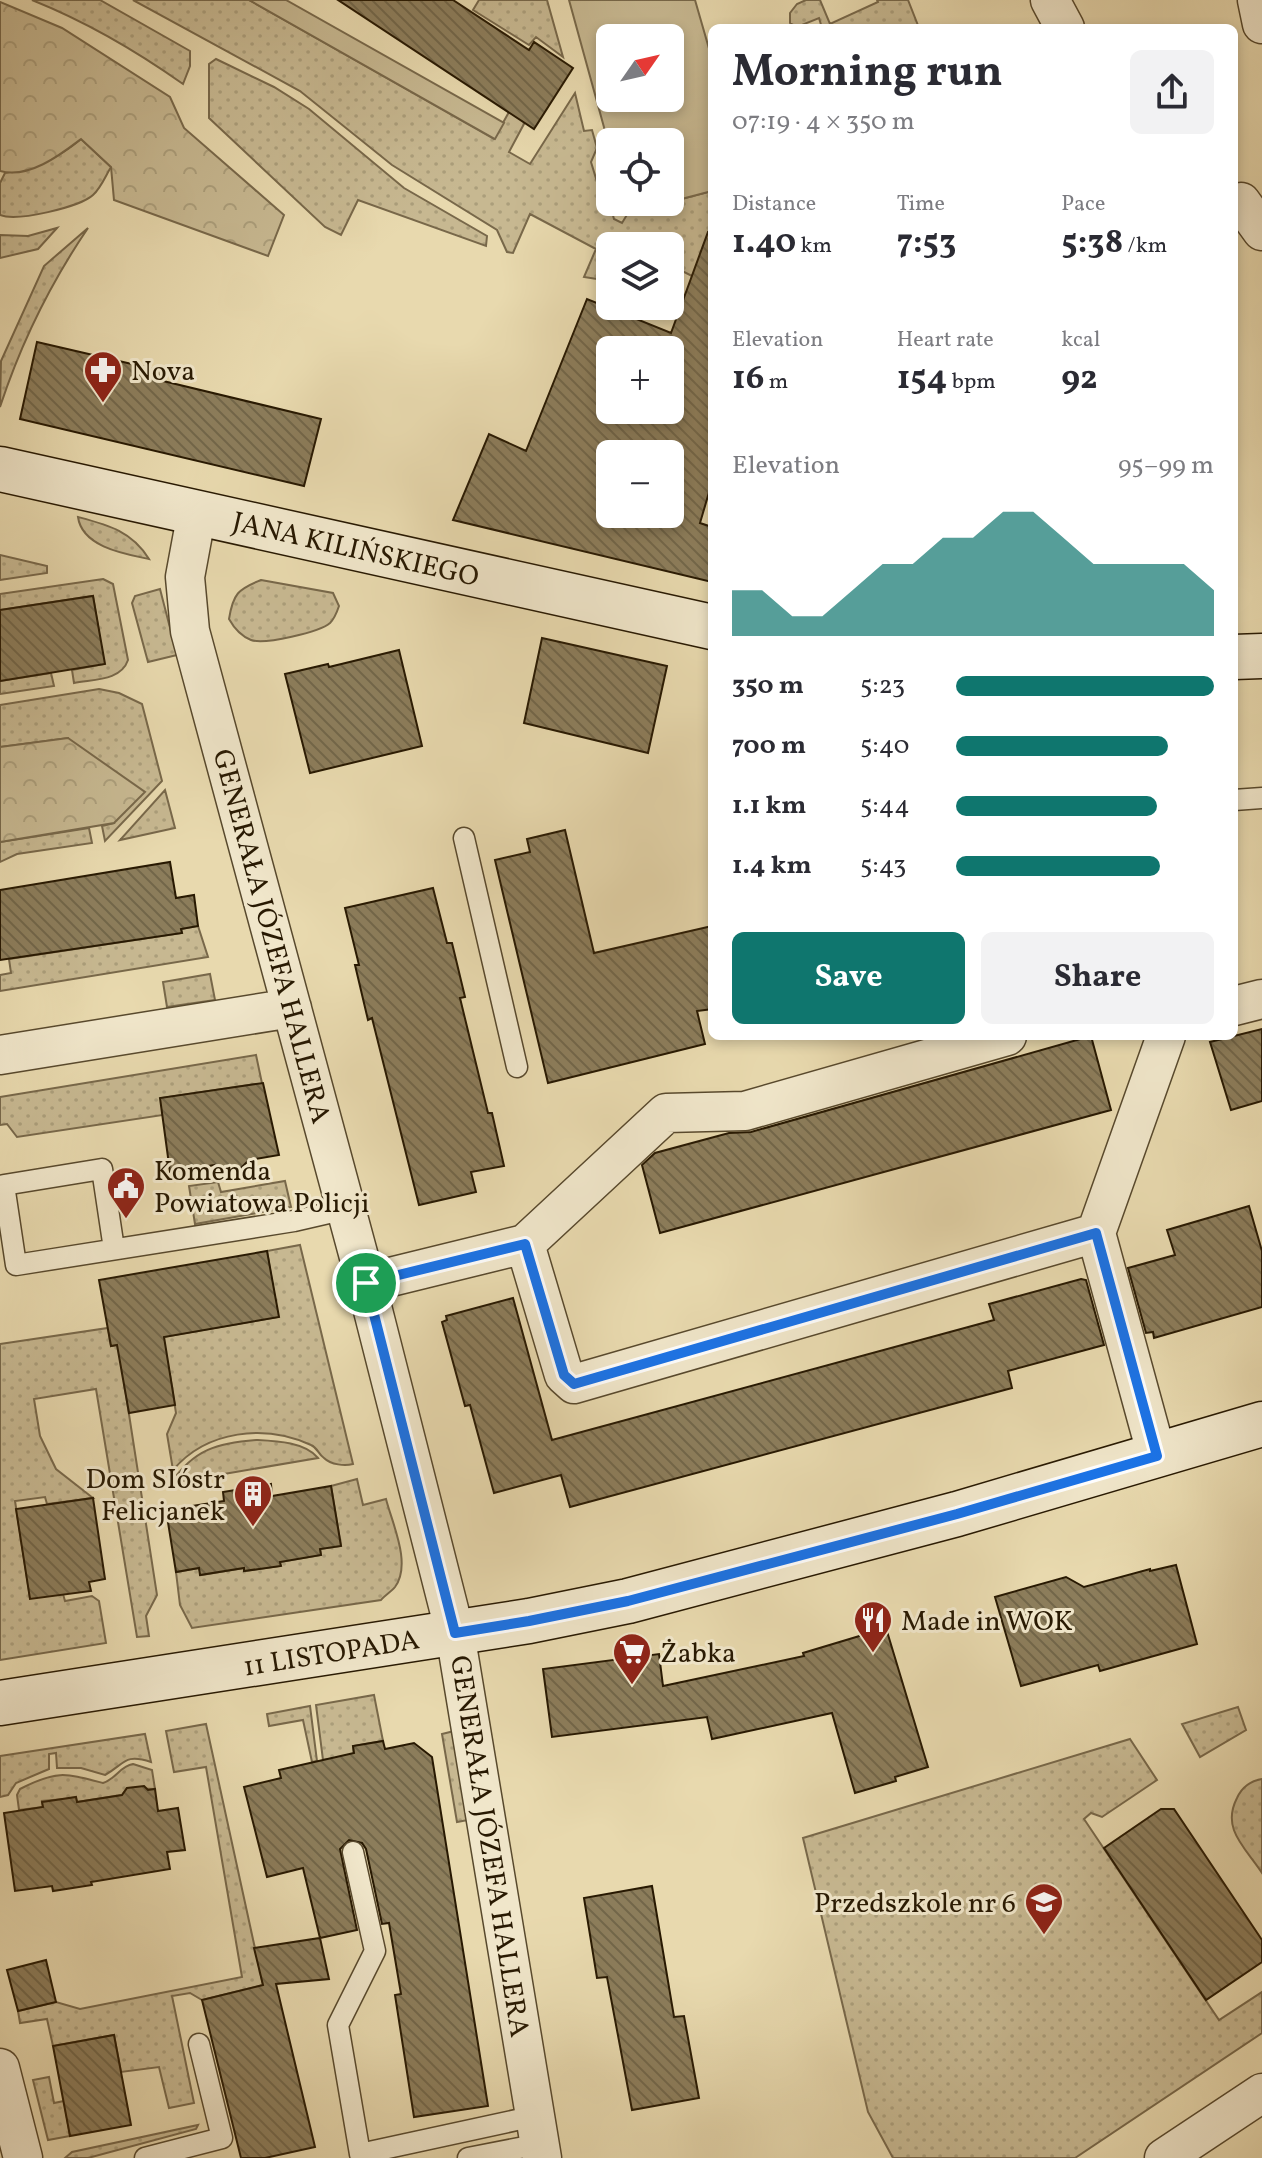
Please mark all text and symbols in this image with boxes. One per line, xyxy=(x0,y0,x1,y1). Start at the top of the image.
north arrow xyxy=(596,24,684,112)
map controls xyxy=(596,24,684,528)
text: Morning run xyxy=(732,43,1003,104)
button: share xyxy=(1130,50,1214,134)
text: 07:19 · 4 × 350 m xyxy=(732,104,915,140)
button: locate xyxy=(596,128,684,216)
text: Distance xyxy=(732,189,816,220)
text: Time xyxy=(897,189,945,220)
text: Pace xyxy=(1061,189,1105,220)
text: 1.40 xyxy=(732,220,796,267)
text: 7:53 xyxy=(897,220,956,267)
text: 5:38 xyxy=(1061,220,1123,267)
text: km xyxy=(796,231,832,262)
text: /km xyxy=(1123,231,1167,262)
button: layers xyxy=(596,232,684,320)
text: Elevation xyxy=(732,325,823,356)
text: Heart rate xyxy=(897,325,994,356)
text: kcal xyxy=(1061,325,1100,356)
button: + xyxy=(596,336,684,424)
pharmacy icon: Nova xyxy=(82,349,124,404)
place label: Nova xyxy=(131,353,195,392)
text: 16 xyxy=(732,356,764,403)
text: 154 xyxy=(897,356,947,403)
text: 92 xyxy=(1061,356,1098,403)
text: m xyxy=(764,367,788,398)
text: bpm xyxy=(947,367,996,398)
button: − xyxy=(596,440,684,528)
text: Elevation xyxy=(732,448,840,484)
text: 95–99 m xyxy=(1118,448,1214,484)
street label: JANA KILIŃSKIEGO xyxy=(228,503,483,598)
text: 350 m xyxy=(732,668,804,704)
text: 5:23 xyxy=(860,668,905,704)
text: 700 m xyxy=(732,728,806,764)
text: 5:40 xyxy=(860,728,909,764)
street label: GENERAŁA JÓZEFA HALLERA xyxy=(202,745,339,1128)
text: 1.1 km xyxy=(732,788,806,824)
text: 5:44 xyxy=(860,788,910,824)
text: 1.4 km xyxy=(732,848,812,884)
text: 5:43 xyxy=(860,848,906,884)
button: Save xyxy=(732,932,965,1024)
button: Share xyxy=(981,932,1214,1024)
place label: Komenda Powiatowa Policji xyxy=(154,1153,369,1224)
public building icon: Komenda Powiatowa Policji xyxy=(105,1165,147,1220)
pin xyxy=(332,1249,400,1317)
icon: arrive xyxy=(344,1261,388,1305)
place label: Dom SIóstr Felicjanek xyxy=(85,1461,225,1532)
building icon: Dom SIóstr Felicjanek xyxy=(232,1473,274,1528)
restaurant icon: Made in WOK xyxy=(852,1599,894,1654)
place label: Made in WOK xyxy=(901,1603,1073,1642)
street label: 11 LISTOPADA xyxy=(240,1621,423,1688)
supermarket icon: Żabka xyxy=(611,1631,653,1686)
place label: Żabka xyxy=(660,1635,736,1674)
street label: GENERAŁA JÓZEFA HALLERA xyxy=(439,1653,538,2040)
school or university icon: Przedszkole nr 6 xyxy=(1023,1881,1065,1936)
place label: Przedszkole nr 6 xyxy=(814,1885,1016,1924)

